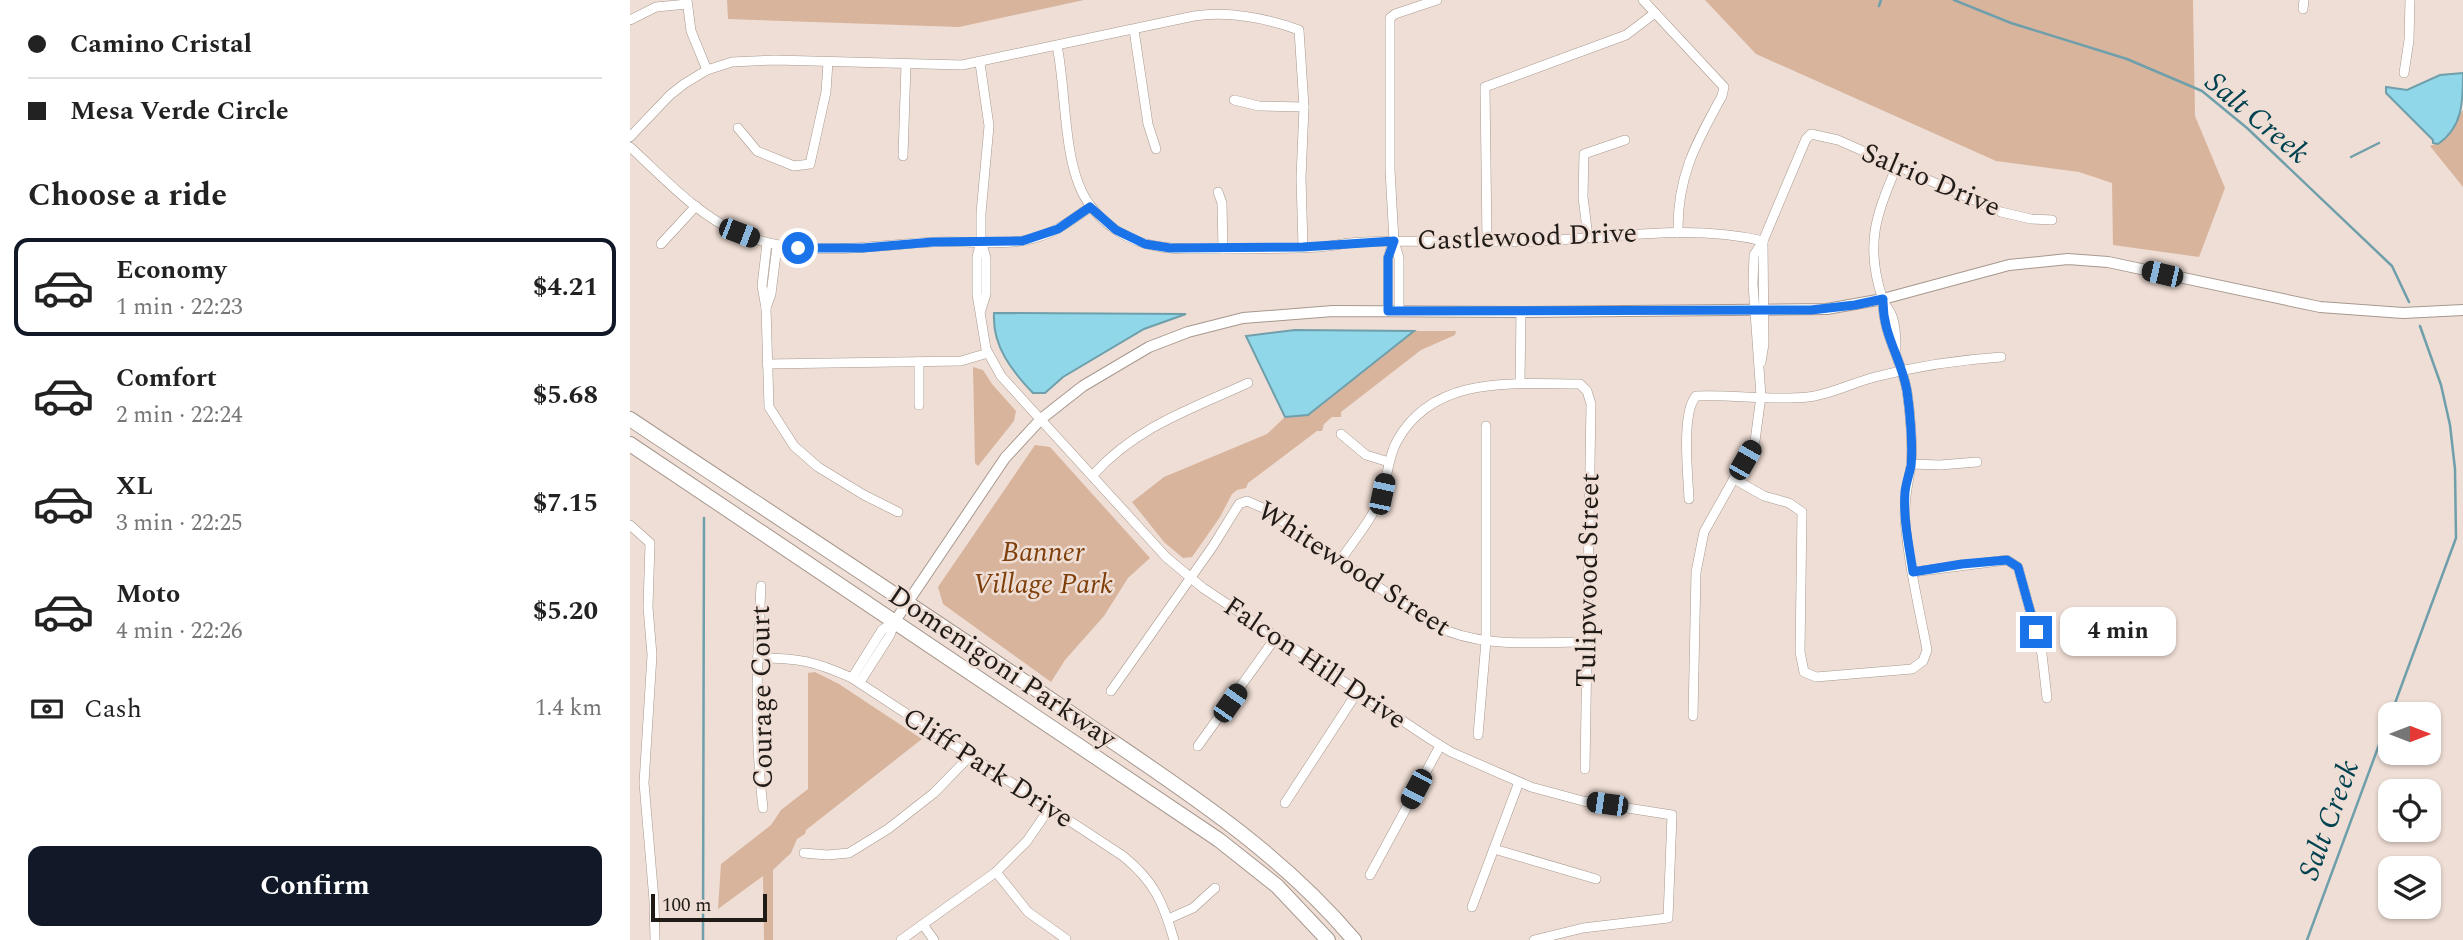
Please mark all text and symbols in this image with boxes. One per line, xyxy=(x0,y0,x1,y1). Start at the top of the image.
text: Camino Cristal xyxy=(70,24,252,64)
water label: Salt Creek xyxy=(2195,60,2319,176)
text: Mesa Verde Circle xyxy=(70,91,289,131)
street label: Salrio Drive xyxy=(1855,131,2007,229)
text: Choose a ride xyxy=(28,171,227,220)
street label: Castlewood Drive xyxy=(1416,212,1638,262)
car xyxy=(716,216,763,250)
route start xyxy=(782,232,814,264)
text: Economy xyxy=(116,250,226,290)
icon: car xyxy=(32,256,95,319)
car xyxy=(2140,259,2185,289)
text: $4.21 xyxy=(533,267,598,307)
text: 1 min · 22:23 xyxy=(116,290,243,325)
text: Comfort xyxy=(116,358,217,398)
icon: car xyxy=(32,364,95,427)
text: $5.68 xyxy=(533,375,598,415)
text: 2 min · 22:24 xyxy=(116,398,243,433)
car xyxy=(1726,437,1765,483)
text: XL xyxy=(116,466,153,506)
car xyxy=(1368,471,1397,517)
icon: car xyxy=(32,472,95,535)
street label: Tulipwood Street xyxy=(1565,472,1611,688)
text: $7.15 xyxy=(533,483,598,523)
street label: Whitewood Street xyxy=(1249,490,1460,648)
text: 3 min · 22:25 xyxy=(116,506,243,541)
park label: Banner Village Park xyxy=(973,531,1113,606)
text: Moto xyxy=(116,574,180,614)
street label: Domenigoni Parkway xyxy=(879,574,1126,760)
icon: car xyxy=(32,580,95,643)
street label: Falcon Hill Drive xyxy=(1214,585,1416,741)
text: $5.20 xyxy=(533,591,598,631)
street label: Courage Court xyxy=(739,605,785,789)
callout: 4 min xyxy=(2060,608,2176,656)
text: 4 min · 22:26 xyxy=(116,614,243,649)
text: 4 min xyxy=(2087,614,2149,649)
route end xyxy=(2020,616,2052,648)
car xyxy=(1210,680,1251,726)
text: Cash xyxy=(84,689,142,729)
icon: cash xyxy=(28,690,66,728)
text: 1.4 km xyxy=(535,691,602,726)
street label: Cliff Park Drive xyxy=(894,696,1082,840)
north arrow xyxy=(2378,702,2441,765)
map controls xyxy=(2378,702,2441,919)
water label: Salt Creek xyxy=(2286,754,2372,886)
car xyxy=(1397,766,1436,812)
button: locate xyxy=(2378,779,2441,842)
car xyxy=(1585,791,1630,817)
button: Confirm xyxy=(28,846,602,926)
button: layers xyxy=(2378,856,2441,919)
scale bar xyxy=(651,891,766,923)
text: 100 m xyxy=(662,891,712,920)

